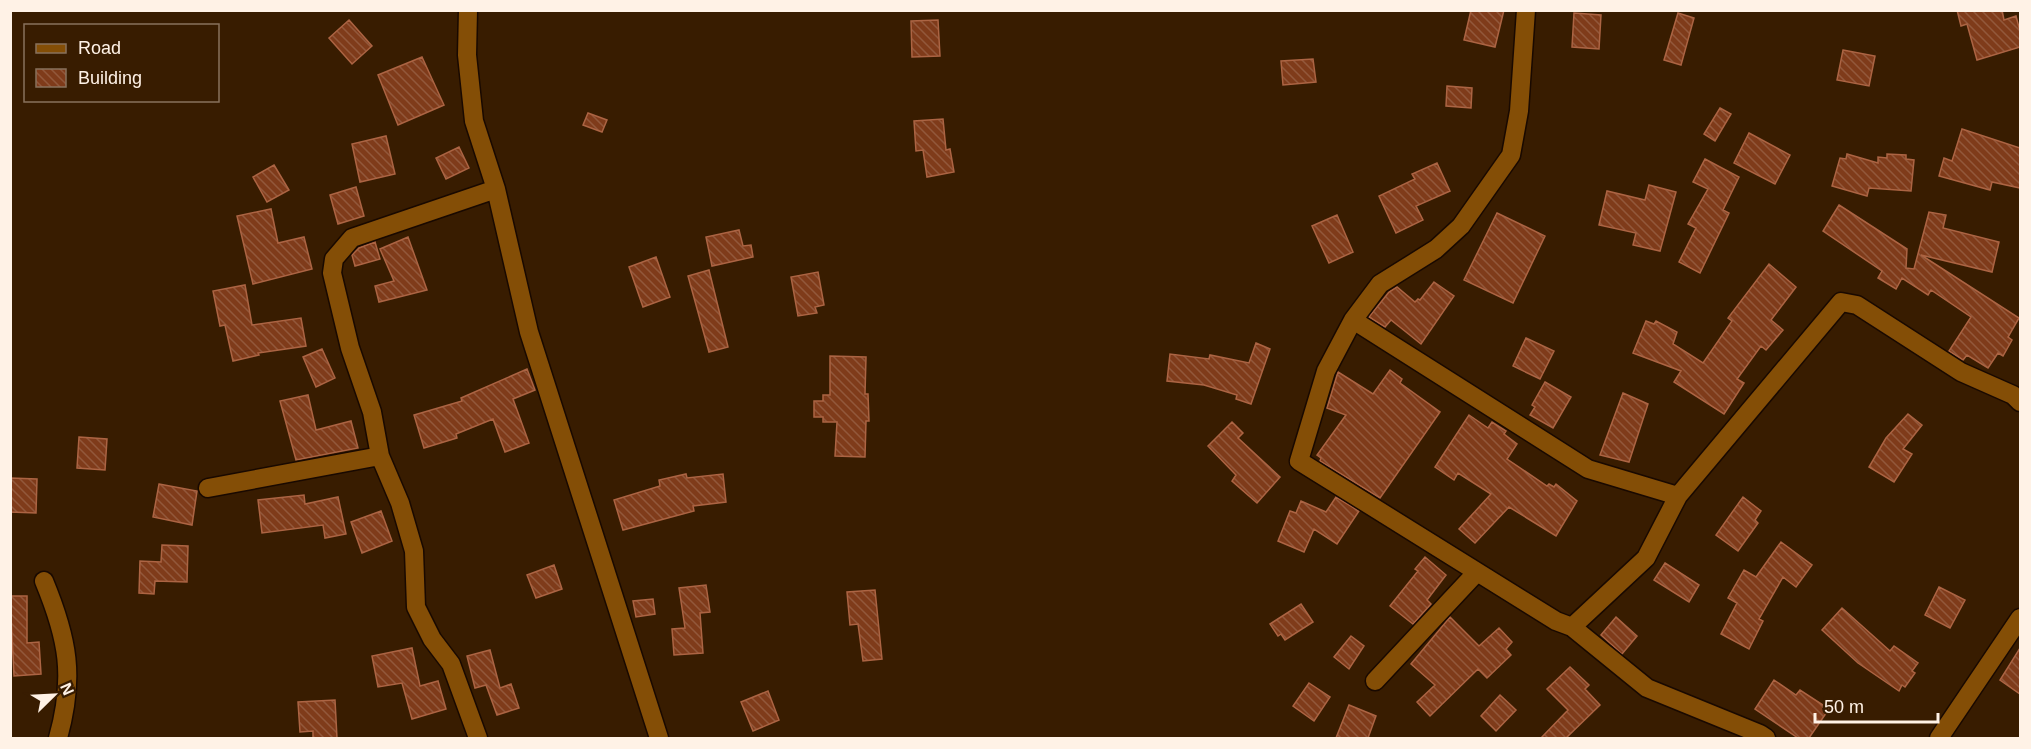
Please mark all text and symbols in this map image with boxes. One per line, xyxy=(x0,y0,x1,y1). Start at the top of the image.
legend xyxy=(24,24,219,102)
text: Road xyxy=(78,38,121,58)
text: Building xyxy=(78,68,142,88)
north arrow xyxy=(24,665,84,725)
text: N xyxy=(57,680,77,698)
scale bar xyxy=(1815,686,1938,724)
text: 50 m xyxy=(1824,697,1864,717)

